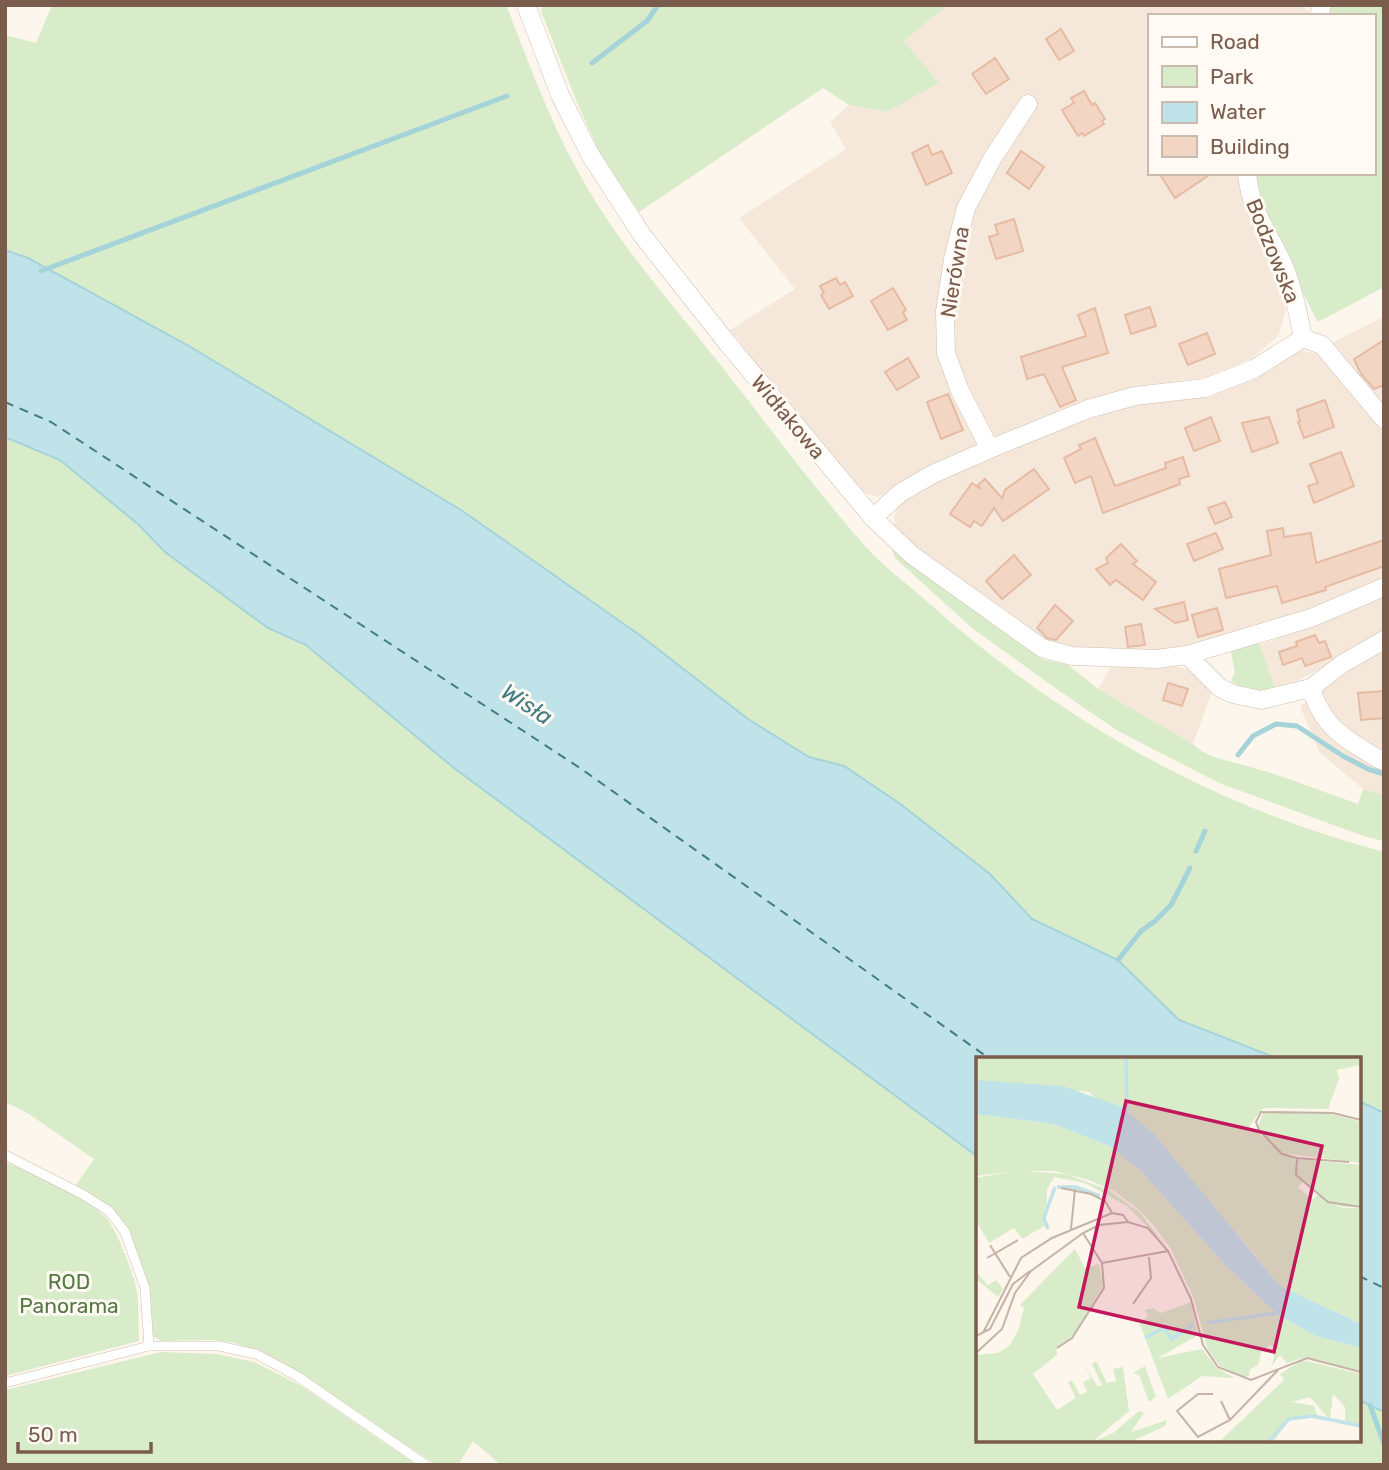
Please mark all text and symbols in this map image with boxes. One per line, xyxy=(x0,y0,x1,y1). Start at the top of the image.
legend xyxy=(1148,14,1375,175)
text: Road xyxy=(1210,29,1260,54)
text: Park xyxy=(1210,64,1254,89)
text: Water xyxy=(1210,99,1266,124)
text: Building xyxy=(1210,134,1290,159)
street label: Bodzowska xyxy=(1241,195,1306,307)
street label: Nierówna xyxy=(935,224,974,319)
street label: Widłakowa xyxy=(746,370,831,464)
water label: Wisła xyxy=(496,677,558,731)
inset map xyxy=(976,1057,1361,1442)
park label: ROD Panorama xyxy=(19,1269,119,1318)
scale bar xyxy=(18,1410,150,1454)
text: 50 m xyxy=(28,1422,78,1447)

